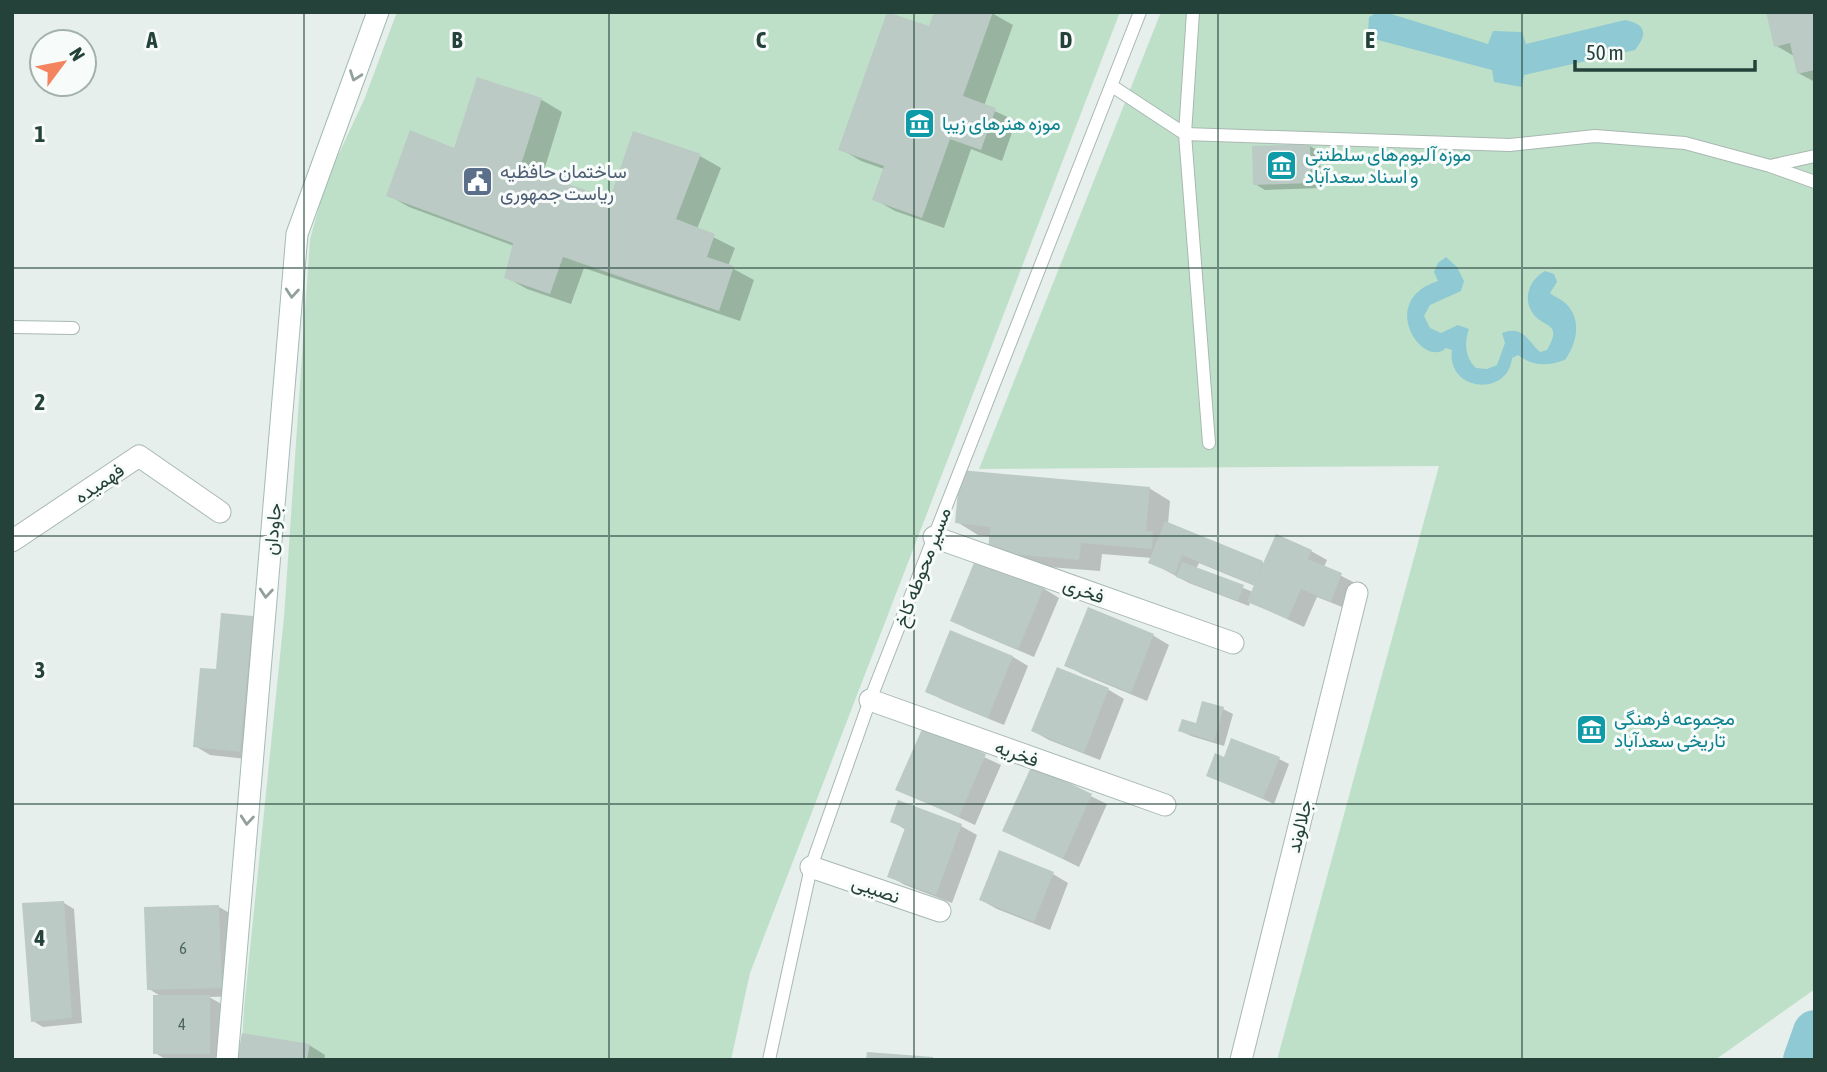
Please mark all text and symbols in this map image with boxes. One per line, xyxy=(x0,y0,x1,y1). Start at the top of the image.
text: A xyxy=(145,27,158,53)
text: B xyxy=(452,27,463,53)
text: C xyxy=(756,27,767,53)
text: D xyxy=(1060,27,1073,53)
text: E xyxy=(1365,27,1375,53)
north arrow xyxy=(28,28,98,98)
scale bar xyxy=(1575,28,1755,72)
text: 50 m xyxy=(1586,40,1624,64)
text: N xyxy=(65,43,90,65)
one-way arrow xyxy=(349,70,363,82)
museum icon: موزه هنرهای زیبا xyxy=(902,106,936,140)
place label: موزه هنرهای زیبا xyxy=(942,112,1061,135)
text: 1 xyxy=(35,121,46,147)
place label: موزه آلبوم‌های سلطنتی و اسناد سعدآباد xyxy=(1305,143,1471,188)
museum icon: موزه آلبوم‌های سلطنتی و اسناد سعدآباد xyxy=(1265,148,1299,182)
place label: ساختمان حافظیه ریاست جمهوری xyxy=(500,160,627,205)
public building icon: ساختمان حافظیه ریاست جمهوری xyxy=(460,165,494,199)
one-way arrow xyxy=(285,288,300,299)
text: 2 xyxy=(35,389,45,415)
street label: فهمیده xyxy=(70,459,128,508)
street label: جاودان xyxy=(259,502,286,556)
street label: مسیر محوطه کاخ xyxy=(889,504,957,631)
street label: فخری xyxy=(1060,572,1108,609)
one-way arrow xyxy=(259,588,274,599)
text: 3 xyxy=(35,657,45,683)
place label: مجموعه فرهنگی تاریخی سعدآباد xyxy=(1614,707,1735,752)
museum icon: مجموعه فرهنگی تاریخی سعدآباد xyxy=(1574,712,1608,746)
street label: فخریه xyxy=(992,735,1042,772)
street label: جلالوند xyxy=(1282,797,1317,855)
one-way arrow xyxy=(240,815,255,826)
street label: نصیبی xyxy=(849,871,903,908)
text: 4 xyxy=(34,925,46,951)
house number: 6 xyxy=(179,939,187,957)
house number: 4 xyxy=(178,1015,186,1033)

